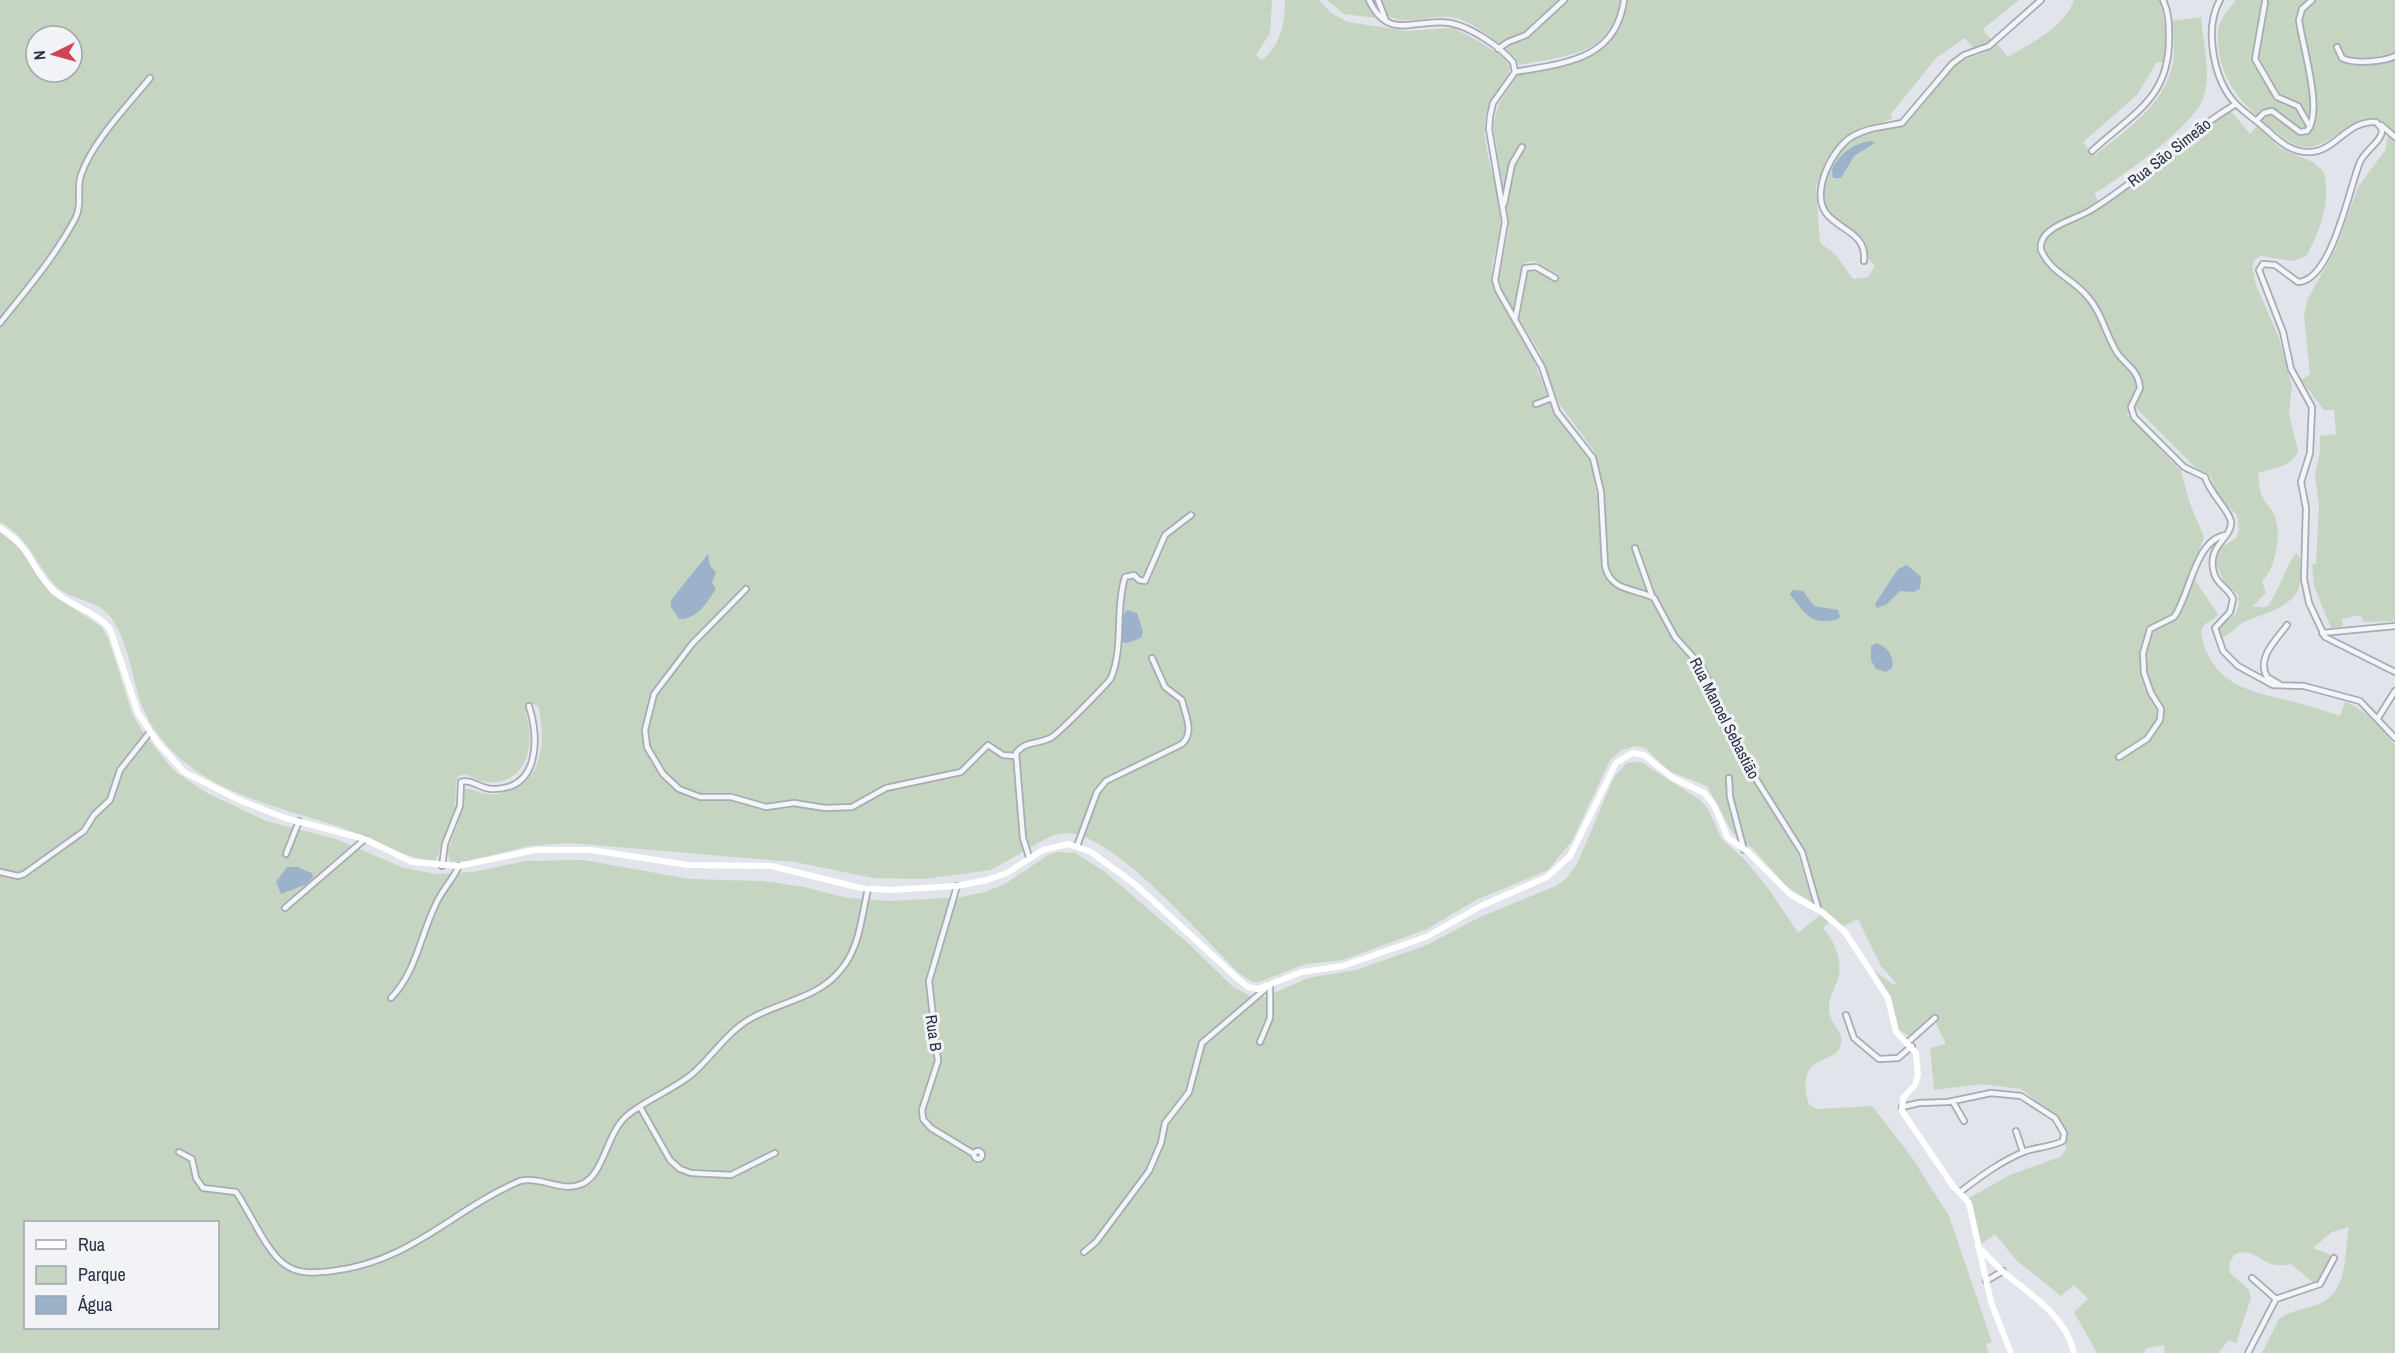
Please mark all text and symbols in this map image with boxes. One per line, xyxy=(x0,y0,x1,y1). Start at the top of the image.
north arrow xyxy=(24,24,84,84)
text: N xyxy=(28,50,50,61)
street label: Rua São Simeão xyxy=(2123,113,2215,191)
street label: Rua Manoel Sebastião xyxy=(1685,654,1765,782)
street label: Rua B xyxy=(921,1013,947,1053)
legend xyxy=(24,1221,219,1329)
text: Rua xyxy=(78,1232,105,1257)
text: Parque xyxy=(78,1262,126,1287)
text: Água xyxy=(77,1292,112,1317)

